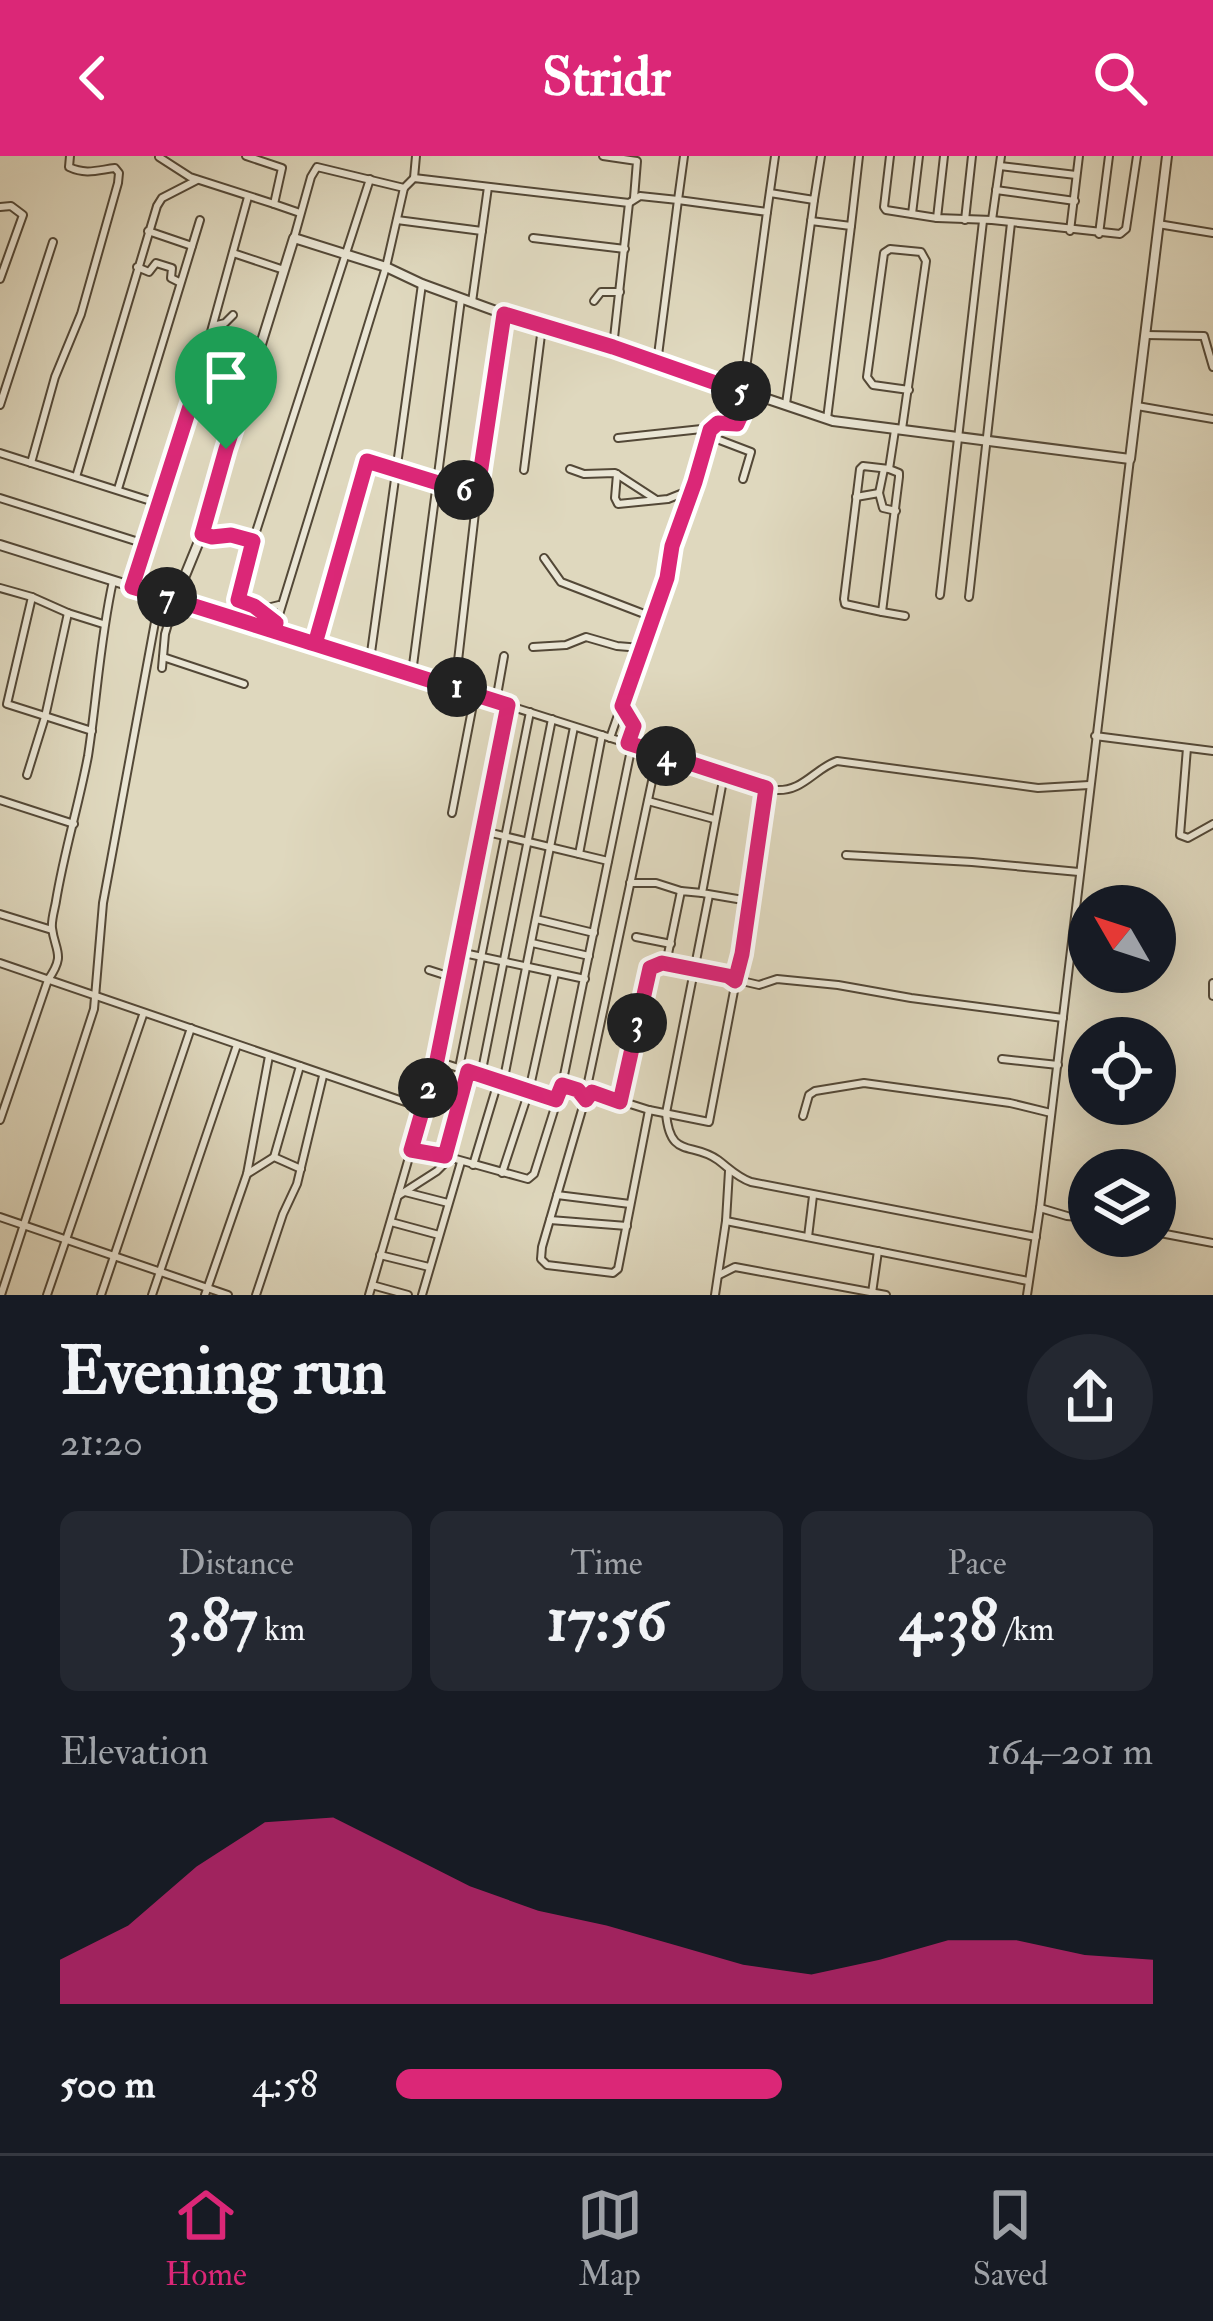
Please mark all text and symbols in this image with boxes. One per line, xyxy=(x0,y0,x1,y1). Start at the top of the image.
text: Stridr xyxy=(542,44,671,112)
icon: back xyxy=(60,45,126,111)
icon: search xyxy=(1087,45,1153,111)
pin xyxy=(175,326,277,449)
icon: arrive xyxy=(193,344,259,410)
pin: 5 xyxy=(711,361,771,421)
text: 5 xyxy=(734,370,748,411)
pin: 6 xyxy=(434,460,494,520)
text: 6 xyxy=(456,469,472,510)
pin: 7 xyxy=(137,567,197,627)
text: 7 xyxy=(159,576,175,617)
pin: 1 xyxy=(427,657,487,717)
text: 1 xyxy=(451,666,463,707)
pin: 4 xyxy=(636,726,696,786)
text: 4 xyxy=(657,735,675,776)
north arrow xyxy=(1068,885,1176,993)
map controls xyxy=(1068,885,1176,1257)
pin: 3 xyxy=(607,993,667,1053)
text: 3 xyxy=(631,1002,643,1043)
button: locate xyxy=(1068,1017,1176,1125)
pin: 2 xyxy=(398,1058,458,1118)
text: 2 xyxy=(420,1067,436,1108)
button: layers xyxy=(1068,1149,1176,1257)
text: Evening run xyxy=(60,1331,386,1414)
button: share xyxy=(1027,1334,1153,1460)
text: 21:20 xyxy=(60,1418,143,1467)
text: Distance xyxy=(179,1543,294,1584)
text: Time xyxy=(570,1543,643,1584)
text: Pace xyxy=(947,1543,1006,1584)
text: 3.87 xyxy=(167,1584,257,1659)
text: 17:56 xyxy=(546,1584,667,1659)
text: 4:38 xyxy=(899,1584,998,1659)
text: km xyxy=(257,1609,305,1650)
text: /km xyxy=(998,1609,1054,1650)
text: Elevation xyxy=(60,1727,209,1776)
text: 164–201 m xyxy=(987,1727,1153,1776)
text: 500 m xyxy=(60,2060,155,2109)
text: 4:58 xyxy=(252,2060,318,2109)
tab: Home xyxy=(165,2182,247,2295)
tab: Map xyxy=(577,2182,643,2295)
tab: Saved xyxy=(973,2182,1048,2295)

